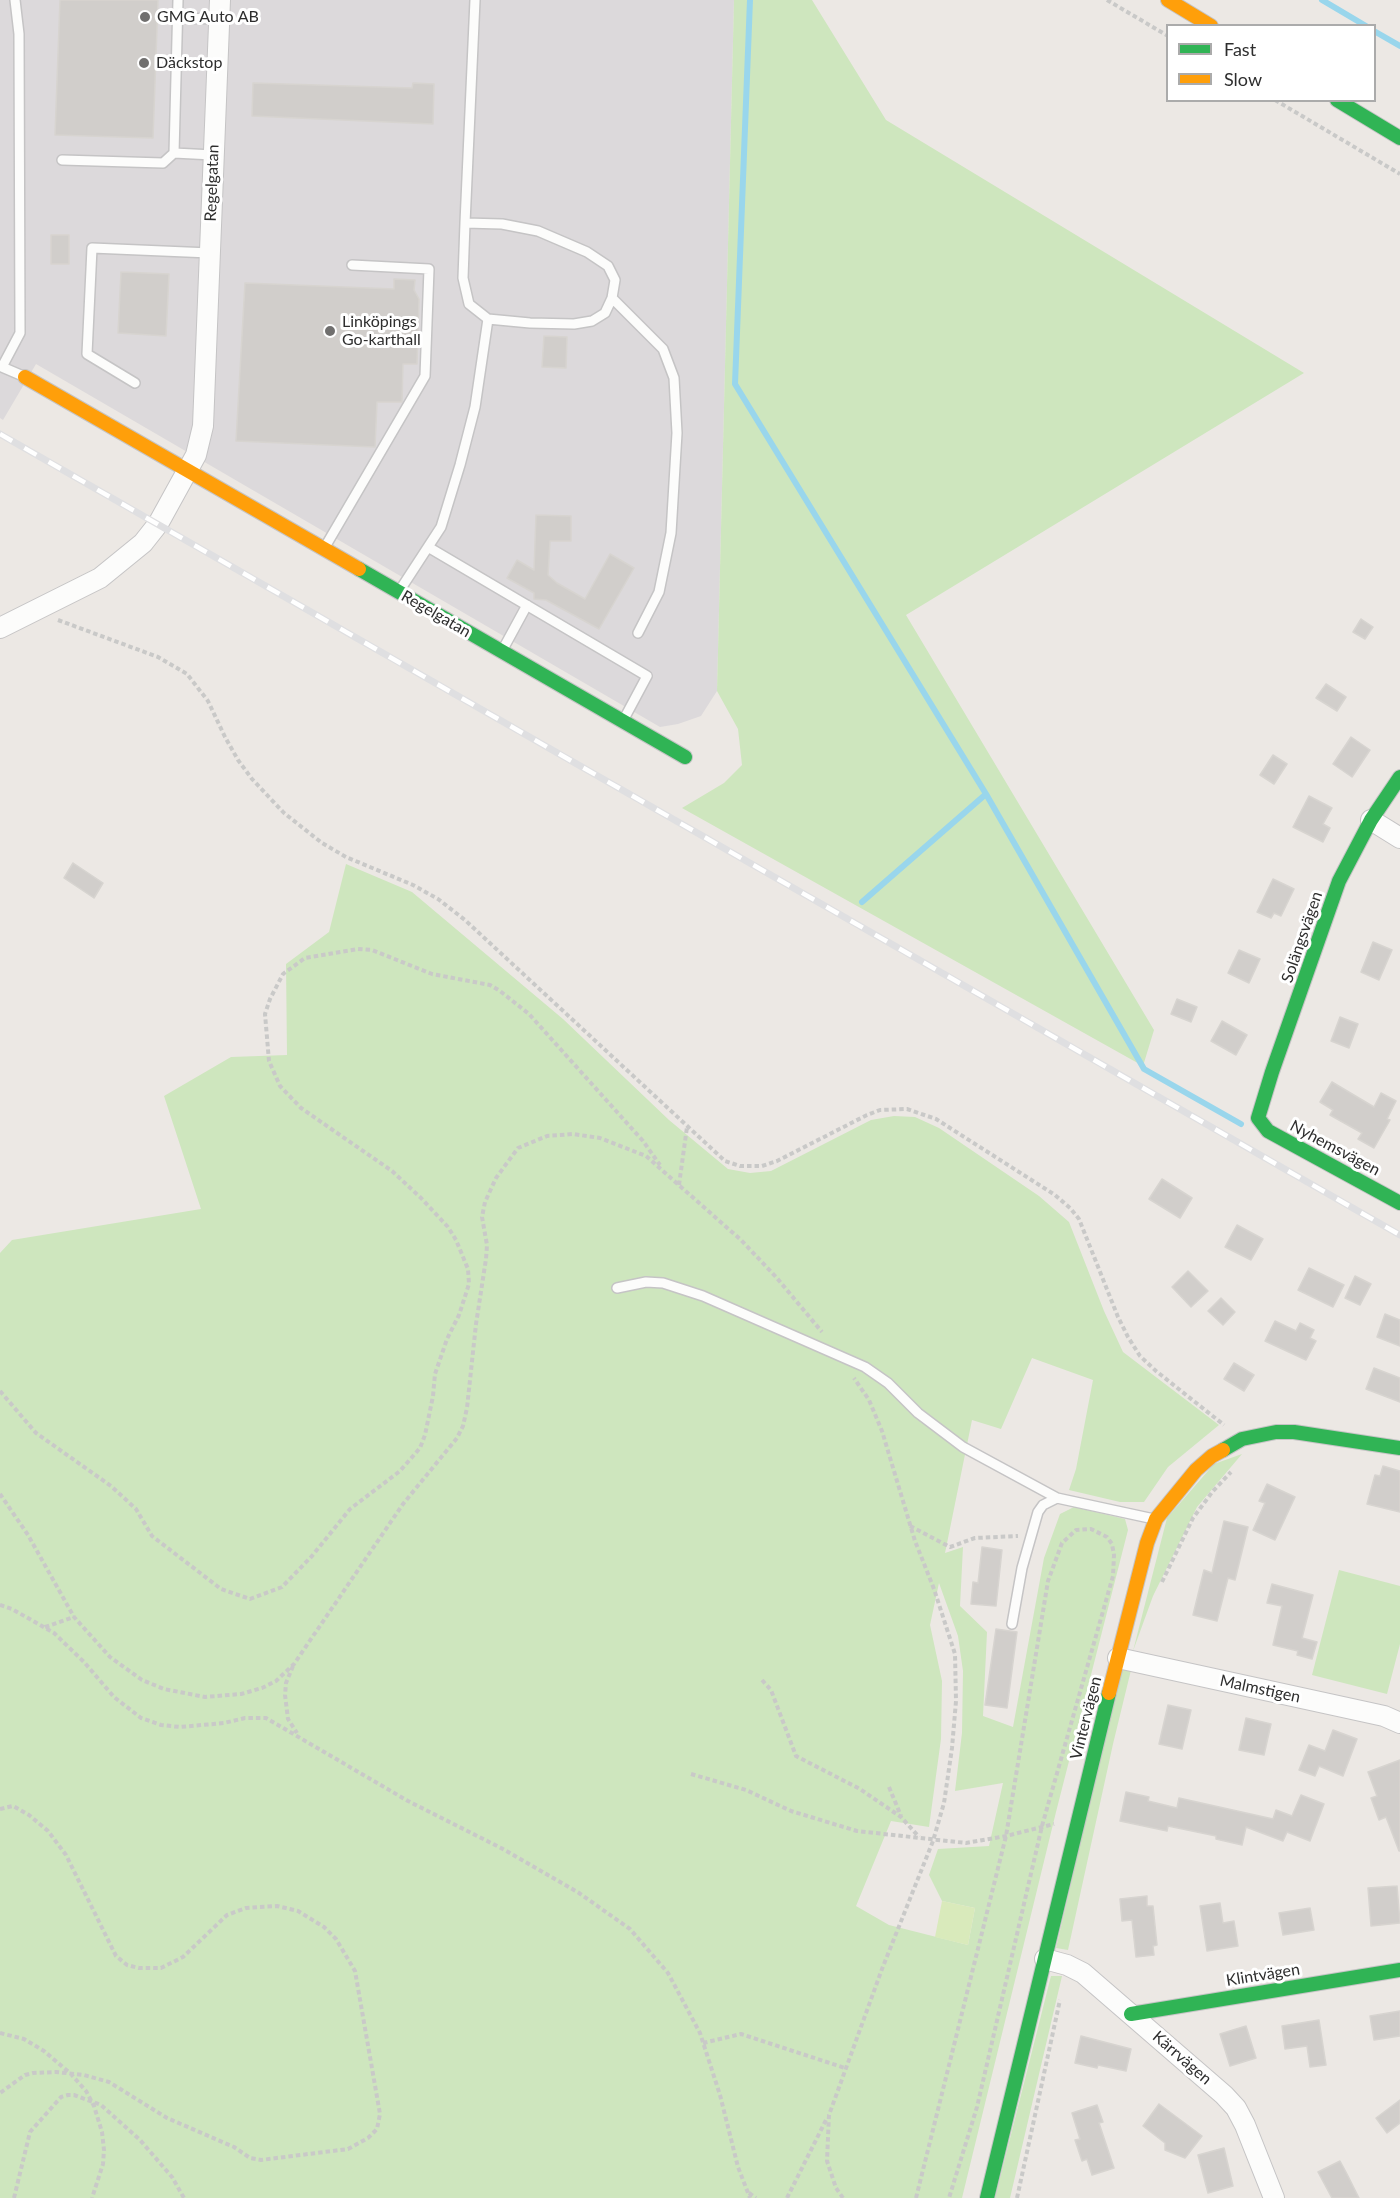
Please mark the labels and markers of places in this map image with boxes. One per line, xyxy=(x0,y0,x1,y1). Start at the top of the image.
place label: GMG Auto AB xyxy=(157,7,259,27)
marker: GMG Auto AB xyxy=(138,10,152,24)
place label: Däckstop xyxy=(156,53,222,73)
marker: Däckstop xyxy=(137,56,151,70)
place label: Linköpings Go-karthall xyxy=(342,312,421,350)
marker: Linköpings Go-karthall xyxy=(323,324,337,338)

